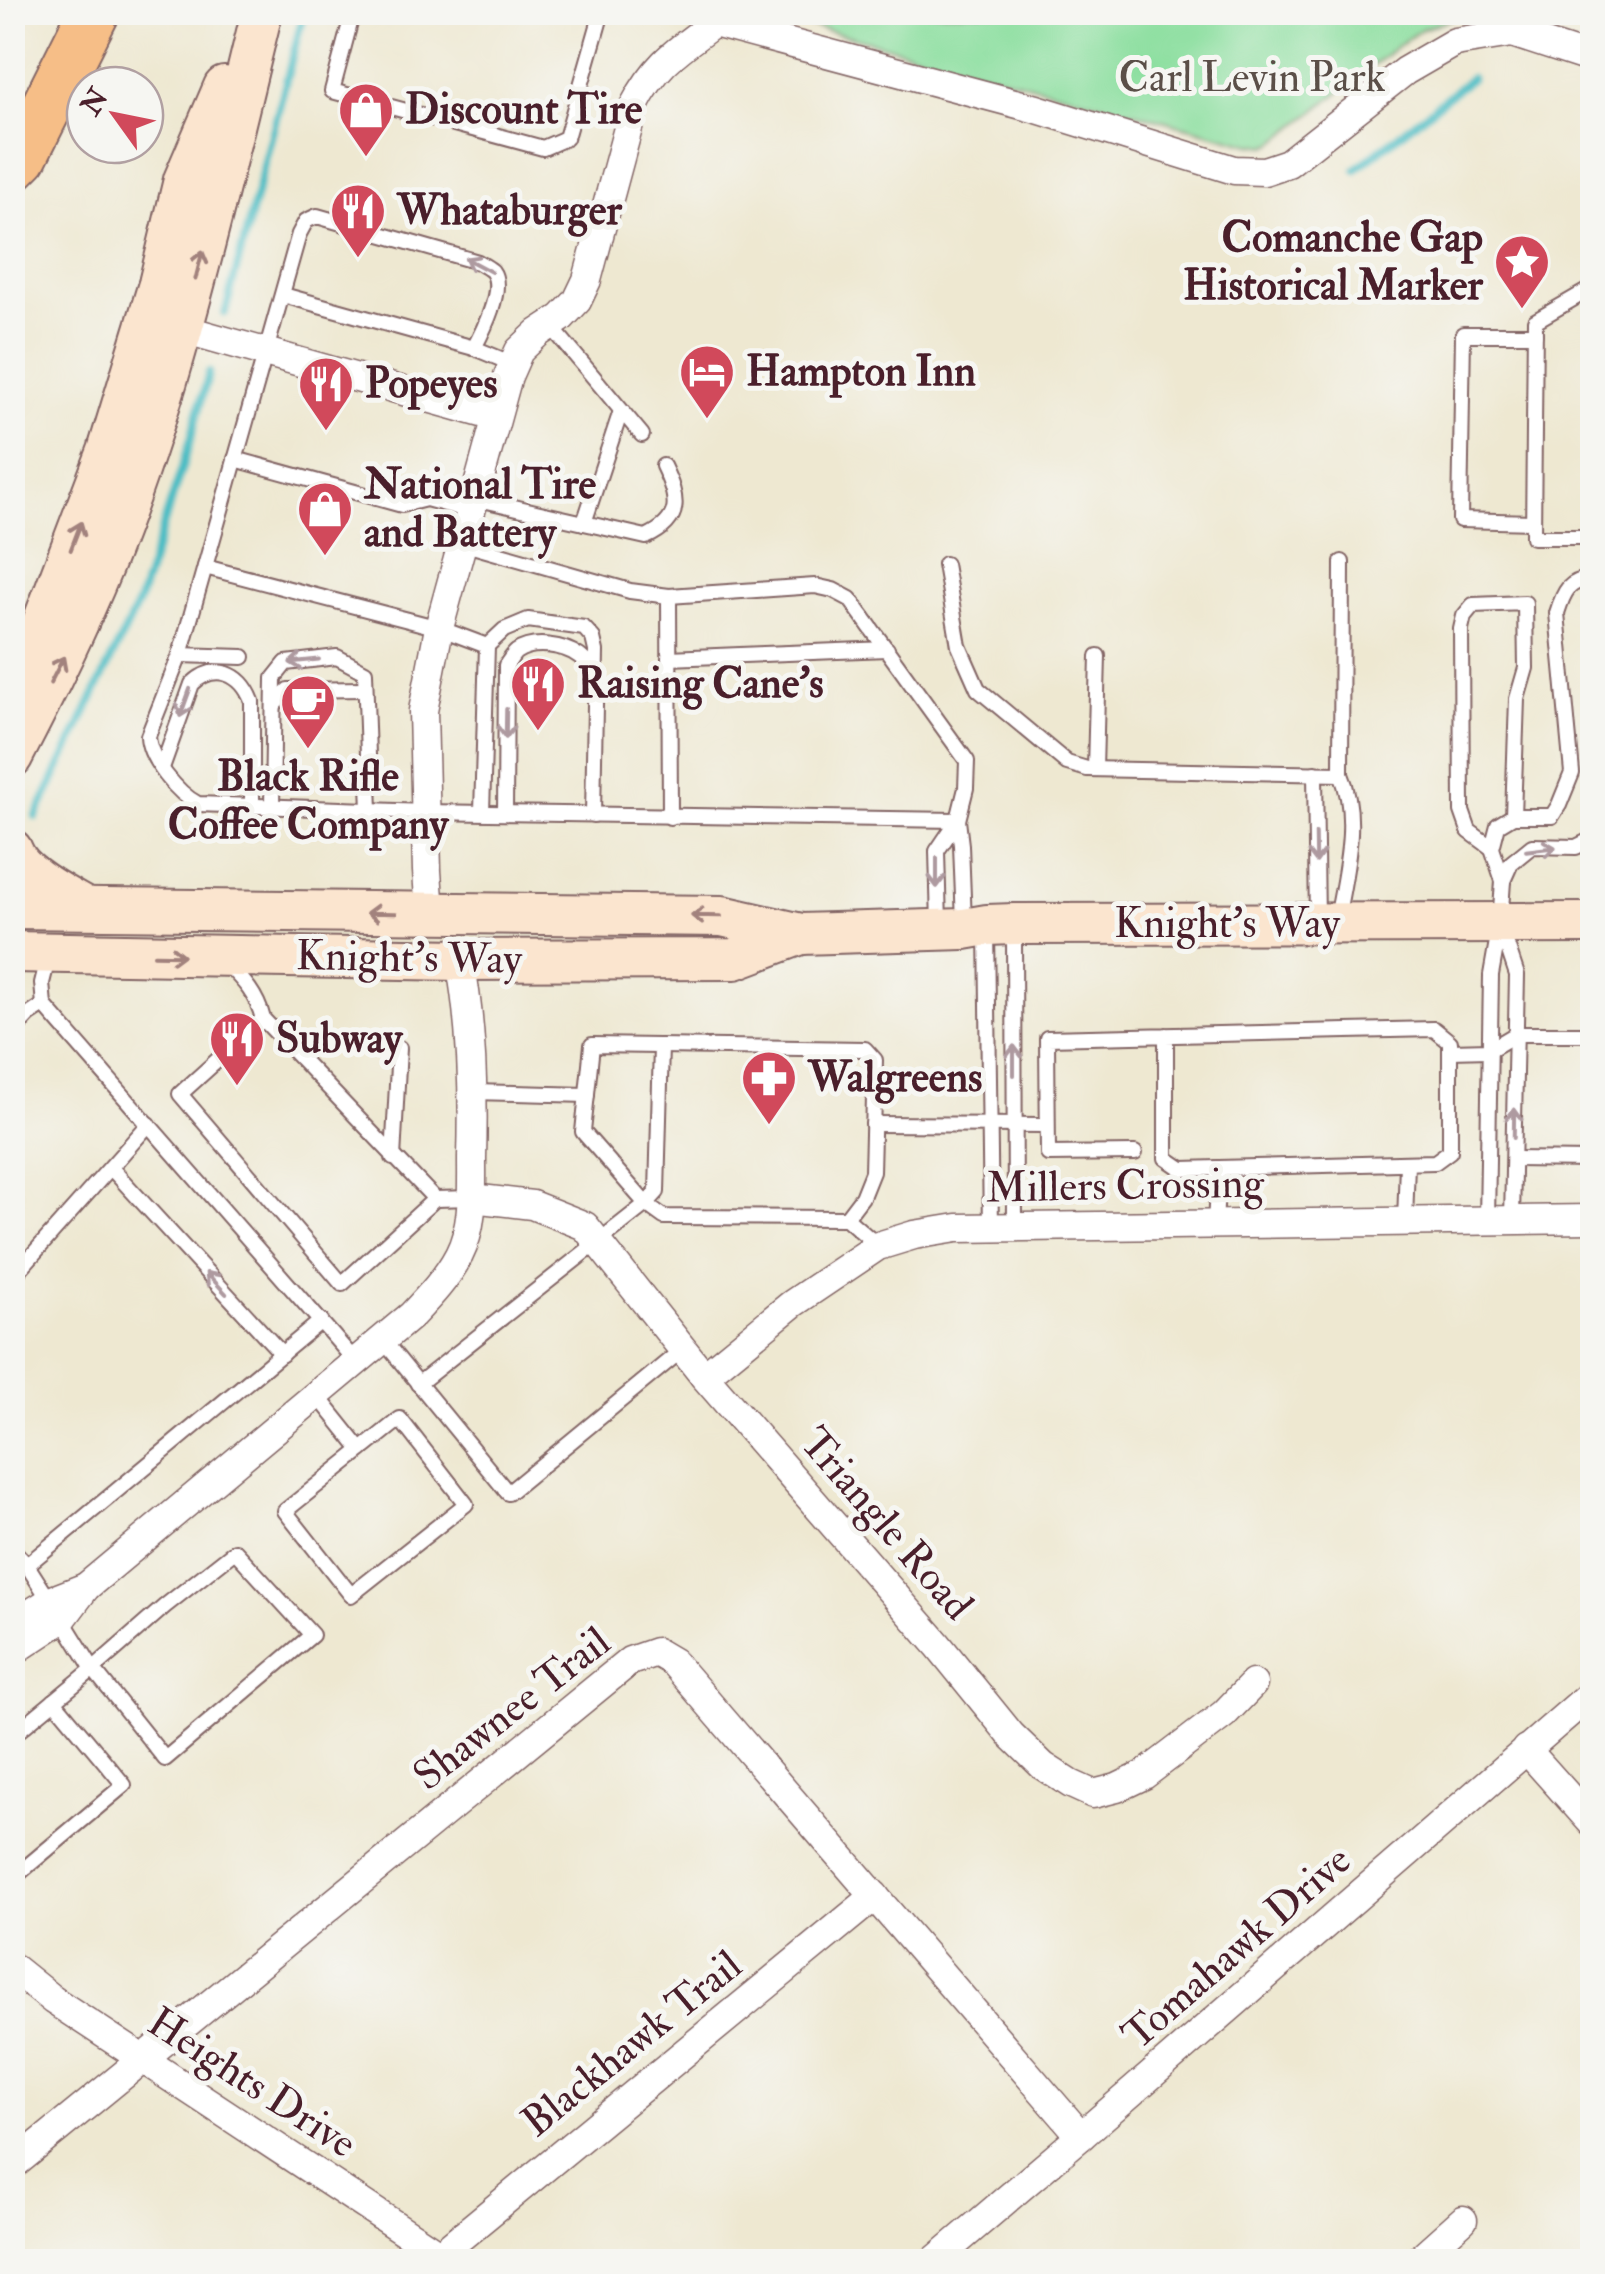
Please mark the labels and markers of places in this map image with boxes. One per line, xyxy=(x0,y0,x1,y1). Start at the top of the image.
shop icon: Discount Tire xyxy=(336,80,396,159)
place label: Discount Tire xyxy=(405,84,643,136)
restaurant icon: Whataburger xyxy=(328,181,388,260)
place label: Whataburger xyxy=(396,185,623,237)
place label: Comanche Gap Historical Marker xyxy=(1183,212,1484,312)
place icon: Comanche Gap Historical Marker xyxy=(1492,232,1552,311)
hotel icon: Hampton Inn xyxy=(677,342,737,421)
place label: Hampton Inn xyxy=(746,346,976,398)
restaurant icon: Popeyes xyxy=(296,354,356,433)
place label: Popeyes xyxy=(365,358,498,411)
place label: National Tire and Battery xyxy=(363,459,597,560)
shop icon: National Tire and Battery xyxy=(295,479,355,558)
restaurant icon: Raising Cane's xyxy=(508,654,568,733)
place label: Raising Cane's xyxy=(577,658,824,710)
cafe icon: Black Rifle Coffee Company xyxy=(278,672,338,751)
place label: Black Rifle Coffee Company xyxy=(168,751,450,852)
restaurant icon: Subway xyxy=(207,1009,267,1088)
place label: Subway xyxy=(276,1013,404,1066)
pharmacy icon: Walgreens xyxy=(739,1048,799,1127)
place label: Walgreens xyxy=(807,1052,982,1104)

